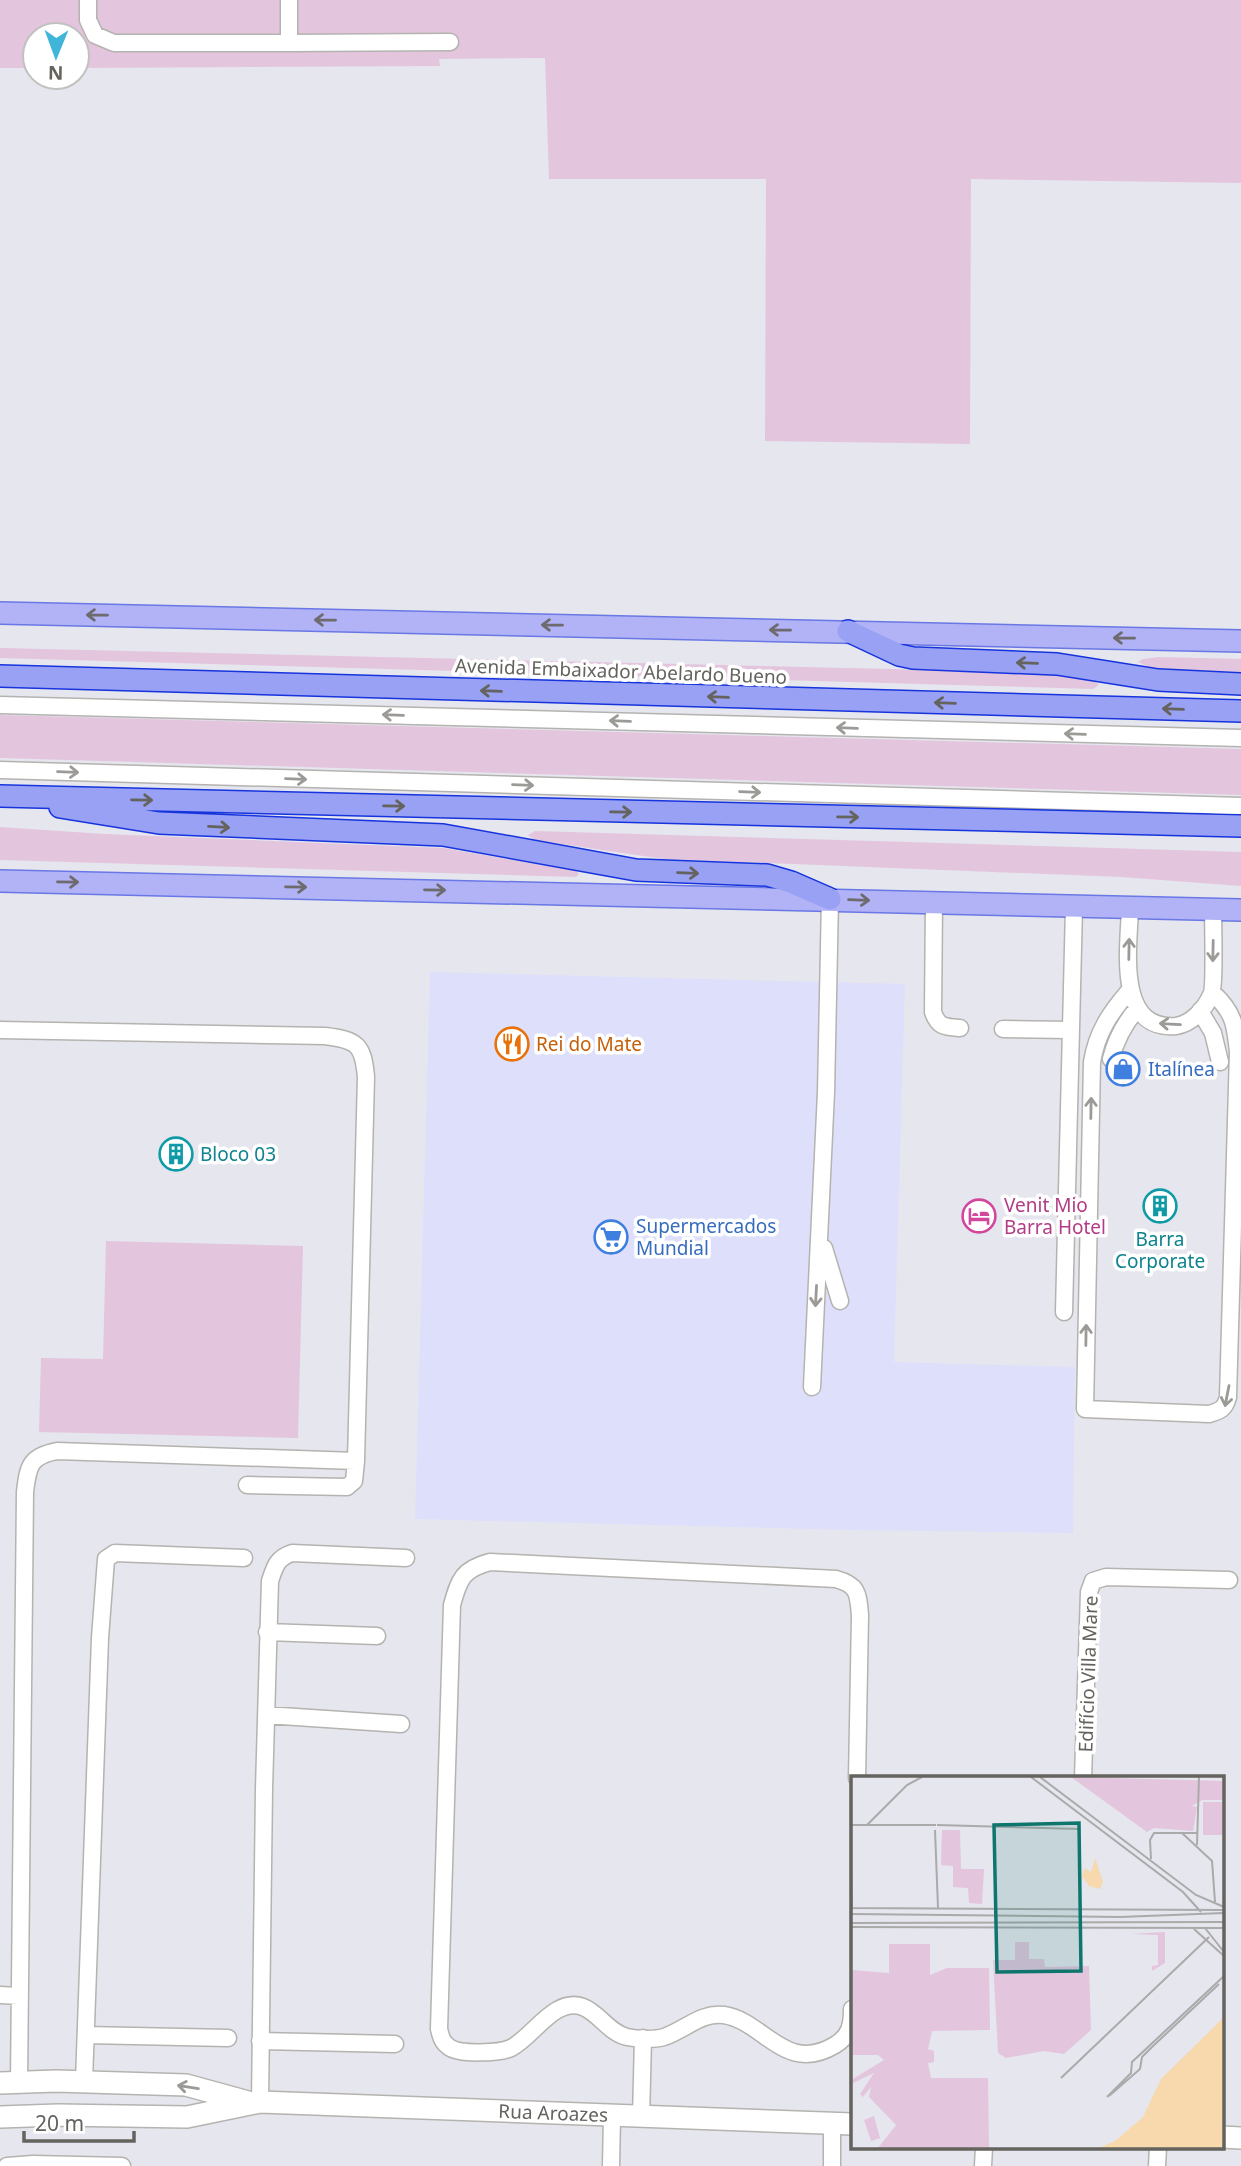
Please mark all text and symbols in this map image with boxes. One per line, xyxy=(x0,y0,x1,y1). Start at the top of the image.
north arrow xyxy=(21,21,91,91)
text: N xyxy=(48,60,64,86)
one-way arrow xyxy=(86,608,109,622)
one-way arrow xyxy=(314,613,337,627)
one-way arrow xyxy=(541,618,564,631)
one-way arrow xyxy=(768,623,791,636)
one-way arrow xyxy=(1113,631,1136,645)
street label: Avenida Embaixador Abelardo Bueno xyxy=(454,652,788,690)
one-way arrow xyxy=(1016,657,1039,670)
one-way arrow xyxy=(479,684,502,697)
one-way arrow xyxy=(707,690,730,703)
one-way arrow xyxy=(934,696,957,710)
one-way arrow xyxy=(1162,703,1185,716)
one-way arrow xyxy=(381,709,404,722)
one-way arrow xyxy=(609,715,632,728)
one-way arrow xyxy=(836,721,859,734)
one-way arrow xyxy=(1064,727,1087,741)
one-way arrow xyxy=(56,765,79,778)
one-way arrow xyxy=(284,772,307,785)
one-way arrow xyxy=(511,779,534,792)
one-way arrow xyxy=(739,785,762,799)
one-way arrow xyxy=(130,793,153,806)
one-way arrow xyxy=(382,799,405,813)
one-way arrow xyxy=(609,805,632,818)
one-way arrow xyxy=(837,811,860,824)
one-way arrow xyxy=(207,820,230,833)
one-way arrow xyxy=(676,866,699,879)
one-way arrow xyxy=(56,875,79,889)
one-way arrow xyxy=(284,880,307,894)
one-way arrow xyxy=(424,884,447,897)
one-way arrow xyxy=(847,894,870,907)
one-way arrow xyxy=(1123,938,1136,961)
one-way arrow xyxy=(1206,939,1220,962)
one-way arrow xyxy=(1159,1018,1182,1031)
restaurant icon: Rei do Mate xyxy=(493,1025,531,1063)
place label: Rei do Mate xyxy=(536,1031,642,1057)
shop icon: Italínea xyxy=(1104,1050,1142,1088)
place label: Italínea xyxy=(1148,1056,1215,1082)
one-way arrow xyxy=(1085,1097,1098,1120)
building icon: Bloco 03 xyxy=(157,1135,195,1173)
place label: Bloco 03 xyxy=(200,1141,276,1167)
building icon: Barra Corporate xyxy=(1141,1187,1179,1225)
place label: Venit Mio Barra Hotel xyxy=(1004,1192,1106,1240)
hotel icon: Venit Mio Barra Hotel xyxy=(960,1197,998,1235)
place label: Supermercados Mundial xyxy=(636,1213,776,1261)
supermarket icon: Supermercados Mundial xyxy=(592,1218,630,1256)
place label: Barra Corporate xyxy=(1115,1226,1205,1274)
one-way arrow xyxy=(810,1285,823,1308)
one-way arrow xyxy=(1080,1324,1093,1347)
one-way arrow xyxy=(1219,1384,1233,1407)
street label: Edifício Villa Mare xyxy=(1072,1595,1104,1753)
inset map xyxy=(851,1776,1224,2148)
one-way arrow xyxy=(177,2080,200,2093)
street label: Rua Aroazes xyxy=(498,2098,609,2128)
scale bar xyxy=(24,2100,135,2144)
text: 20 m xyxy=(35,2109,84,2137)

